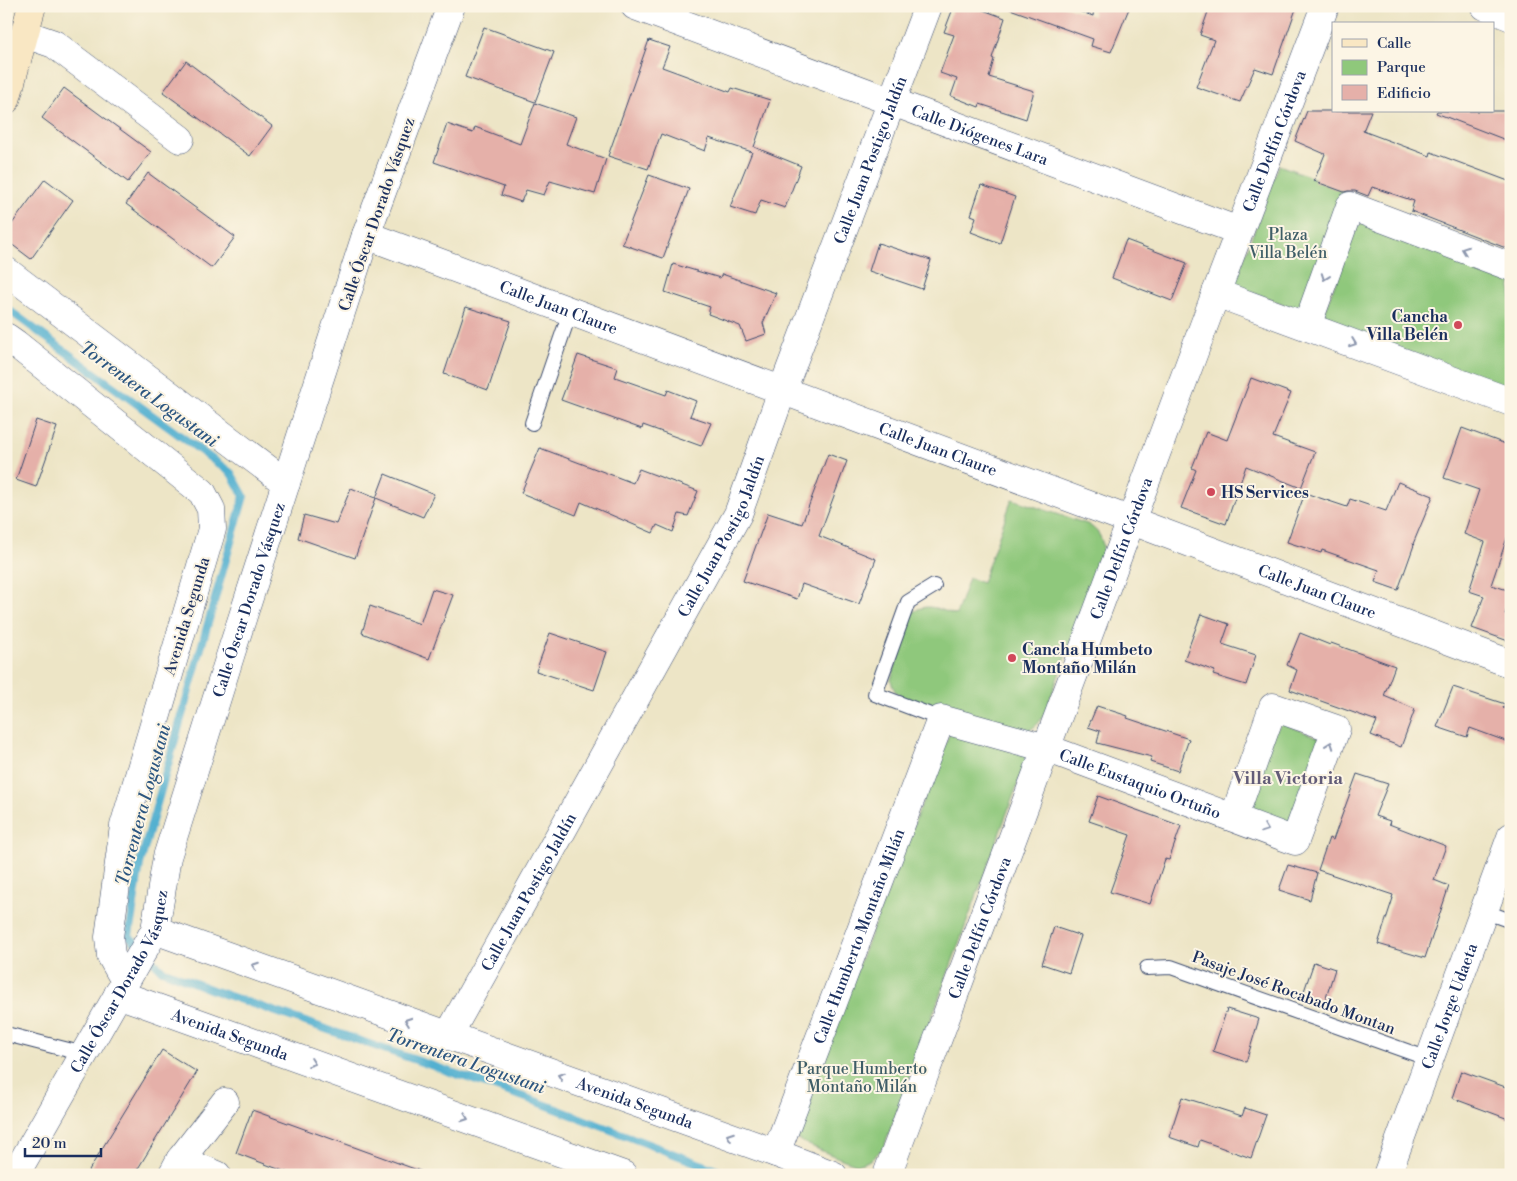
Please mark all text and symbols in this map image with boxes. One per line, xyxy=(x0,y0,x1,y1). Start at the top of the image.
legend xyxy=(1332,22,1494,112)
text: Calle xyxy=(1377,34,1411,53)
text: Parque xyxy=(1377,58,1426,77)
street label: Calle Delfín Córdova xyxy=(1239,67,1311,215)
street label: Calle Juan Postigo Jaldín xyxy=(830,73,912,247)
text: Edificio xyxy=(1377,84,1431,103)
street label: Calle Diógenes Lara xyxy=(908,101,1052,170)
street label: Calle Óscar Dorado Vásquez xyxy=(332,114,420,314)
park label: Plaza Villa Belén xyxy=(1248,225,1328,263)
one-way arrow xyxy=(1461,246,1470,256)
one-way arrow xyxy=(1321,272,1331,280)
street label: Calle Juan Claure xyxy=(496,277,620,339)
place label: Cancha Villa Belén xyxy=(1366,307,1448,345)
marker: Cancha Villa Belén xyxy=(1452,319,1464,331)
water label: Torrentera Logustani xyxy=(75,336,223,453)
one-way arrow xyxy=(1348,337,1356,347)
street label: Calle Juan Claure xyxy=(876,418,1000,481)
street label: Calle Juan Postigo Jaldín xyxy=(674,452,769,621)
street label: Calle Delfín Córdova xyxy=(1086,474,1158,622)
place label: HS Services xyxy=(1221,483,1309,503)
marker: HS Services xyxy=(1205,486,1217,498)
street label: Calle Óscar Dorado Vásquez xyxy=(209,500,290,700)
street label: Avenida Segunda xyxy=(159,554,215,679)
street label: Calle Juan Claure xyxy=(1255,560,1379,623)
place label: Cancha Humbeto Montaño Milán xyxy=(1022,640,1153,678)
marker: Cancha Humbeto Montaño Milán xyxy=(1006,652,1018,664)
water label: Torrentera Logustani xyxy=(111,721,176,888)
one-way arrow xyxy=(1324,742,1334,750)
street label: Calle Eustaquio Ortuño xyxy=(1056,745,1224,824)
district label: Villa Victoria xyxy=(1232,767,1343,790)
street label: Calle Juan Postigo Jaldín xyxy=(477,809,581,975)
one-way arrow xyxy=(1260,823,1268,833)
street label: Calle Humberto Montaño Milán xyxy=(809,826,910,1047)
street label: Calle Delfín Córdova xyxy=(945,853,1016,1002)
street label: Calle Óscar Dorado Vásquez xyxy=(66,888,172,1077)
street label: Calle Jorge Udaeta xyxy=(1418,940,1483,1072)
street label: Pasaje José Rocabado Montan xyxy=(1189,947,1399,1039)
one-way arrow xyxy=(251,962,260,972)
street label: Avenida Segunda xyxy=(168,1005,292,1066)
one-way arrow xyxy=(404,1017,412,1027)
water label: Torrentera Logustani xyxy=(383,1024,549,1100)
one-way arrow xyxy=(307,1057,316,1067)
park label: Parque Humberto Montaño Milán xyxy=(797,1059,927,1097)
one-way arrow xyxy=(557,1072,565,1082)
street label: Avenida Segunda xyxy=(573,1073,697,1134)
one-way arrow xyxy=(460,1112,469,1122)
scale bar xyxy=(25,1126,101,1158)
one-way arrow xyxy=(726,1132,735,1142)
text: 20 m xyxy=(32,1134,67,1153)

